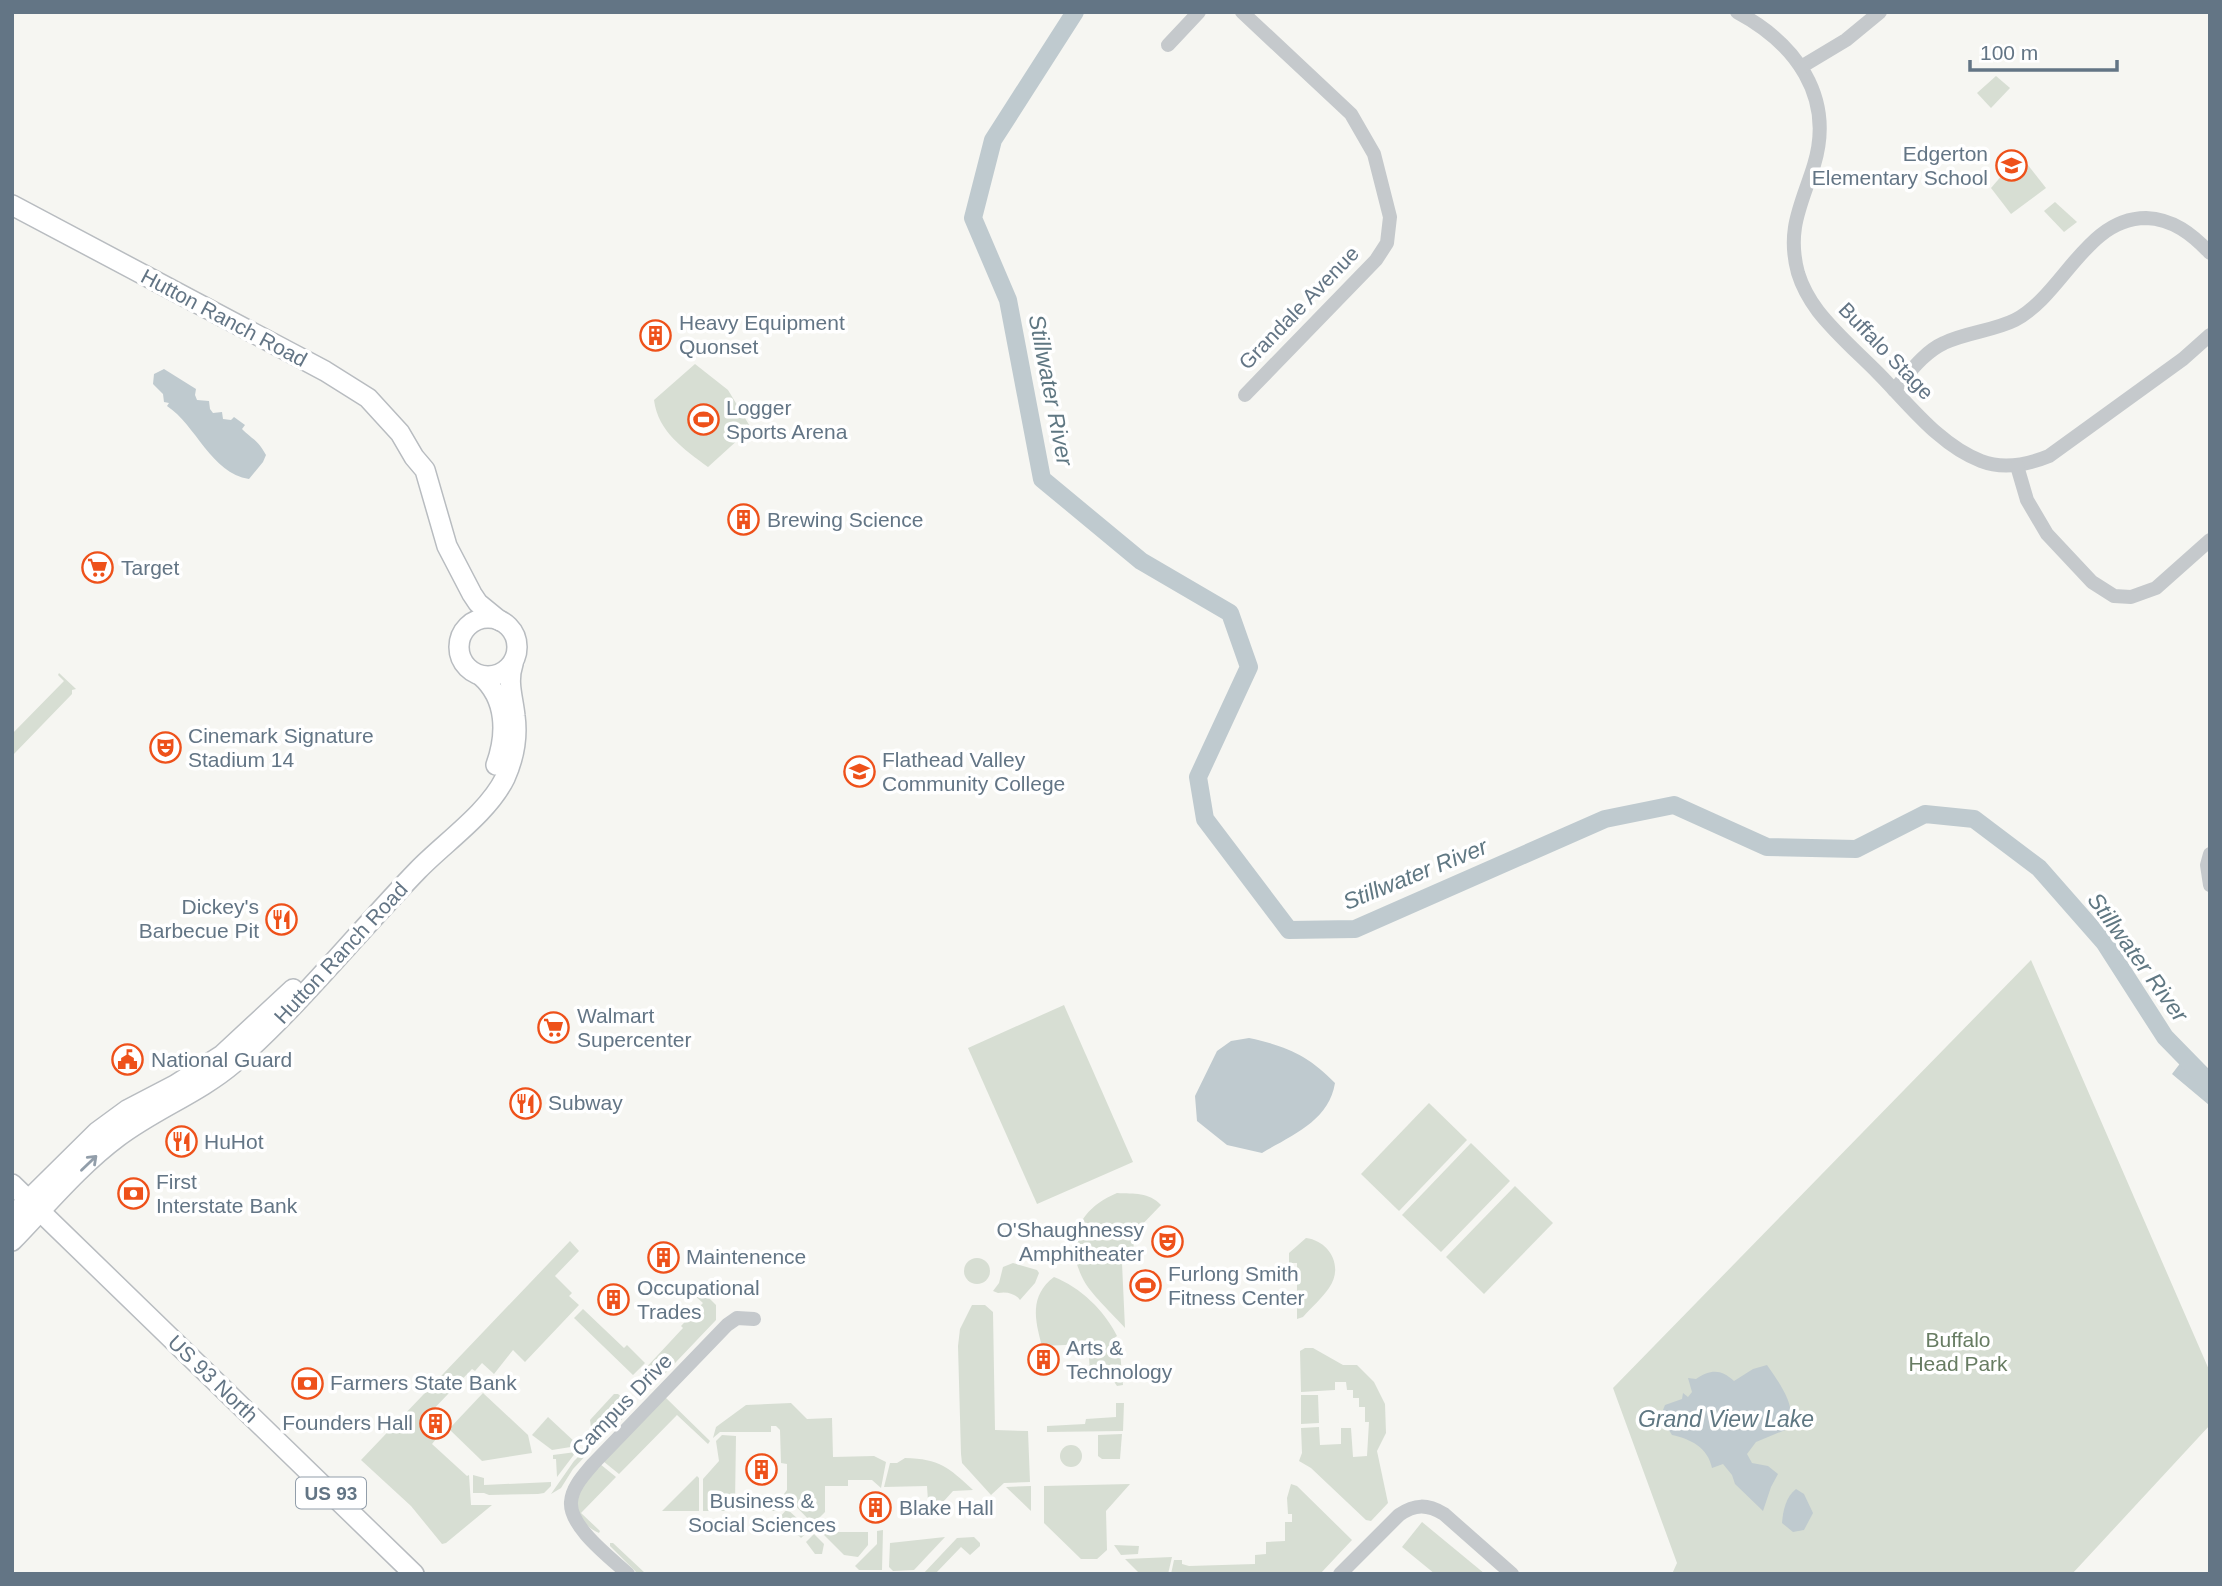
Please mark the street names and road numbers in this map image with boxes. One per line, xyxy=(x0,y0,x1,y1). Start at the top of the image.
street label: Grandale Avenue xyxy=(1234,241,1363,374)
street label: Hutton Ranch Road xyxy=(137,264,311,371)
street label: Buffalo Stage xyxy=(1834,297,1938,404)
street label: Hutton Ranch Road xyxy=(269,877,412,1028)
street label: US 93 North xyxy=(164,1330,263,1427)
street label: Campus Drive xyxy=(567,1349,676,1460)
road number: US 93 xyxy=(296,1478,366,1508)

